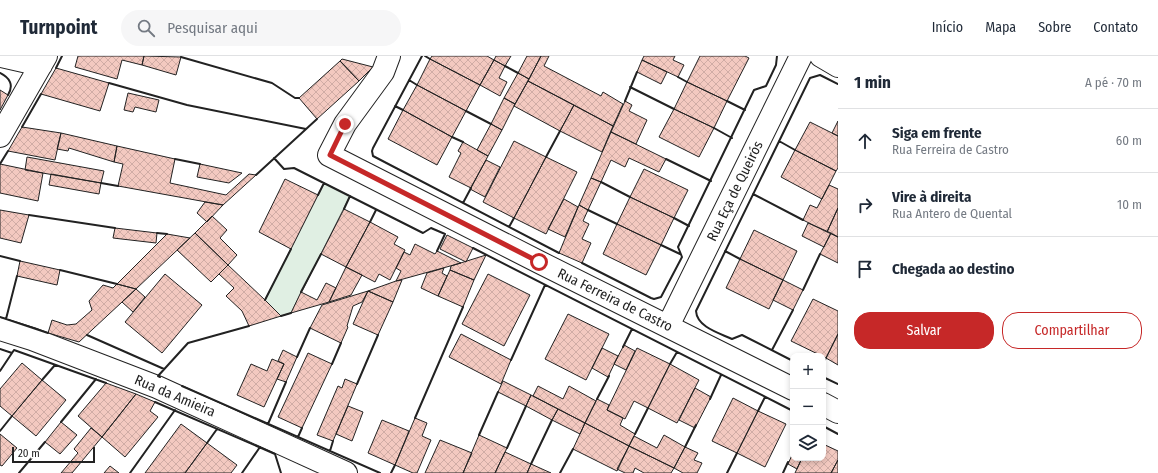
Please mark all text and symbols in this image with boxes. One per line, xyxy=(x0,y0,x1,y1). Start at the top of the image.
search box xyxy=(121,10,401,46)
text: Turnpoint xyxy=(20,16,97,39)
icon: search xyxy=(135,17,157,39)
text: Pesquisar aqui xyxy=(167,19,258,37)
text: Início xyxy=(932,19,963,36)
text: Mapa xyxy=(985,19,1016,36)
text: Sobre xyxy=(1038,19,1071,36)
text: Contato xyxy=(1093,19,1138,36)
text: 1 min xyxy=(854,72,891,93)
text: A pé · 70 m xyxy=(1085,75,1142,90)
route end xyxy=(336,115,354,133)
text: Siga em frente xyxy=(892,124,982,142)
icon: ahead xyxy=(854,130,876,152)
text: 60 m xyxy=(1116,133,1142,148)
street label: Rua Eça de Queirós xyxy=(703,138,767,244)
text: Rua Ferreira de Castro xyxy=(892,142,1009,157)
text: Vire à direita xyxy=(892,188,971,206)
icon: right xyxy=(854,194,876,216)
text: 10 m xyxy=(1117,197,1142,212)
text: Rua Antero de Quental xyxy=(892,206,1012,221)
route start xyxy=(530,253,548,271)
icon: arrive xyxy=(854,258,876,280)
text: Chegada ao destino xyxy=(892,260,1014,278)
street label: Rua Ferreira de Castro xyxy=(555,265,675,335)
button: Salvar xyxy=(854,312,994,349)
button: Compartilhar xyxy=(1002,312,1142,349)
map controls xyxy=(790,353,826,461)
button: + xyxy=(790,353,826,389)
street label: Rua da Amieira xyxy=(132,371,218,421)
button: − xyxy=(790,389,826,425)
button: layers xyxy=(790,425,826,461)
scale bar xyxy=(12,445,95,464)
text: 20 m xyxy=(18,447,40,460)

